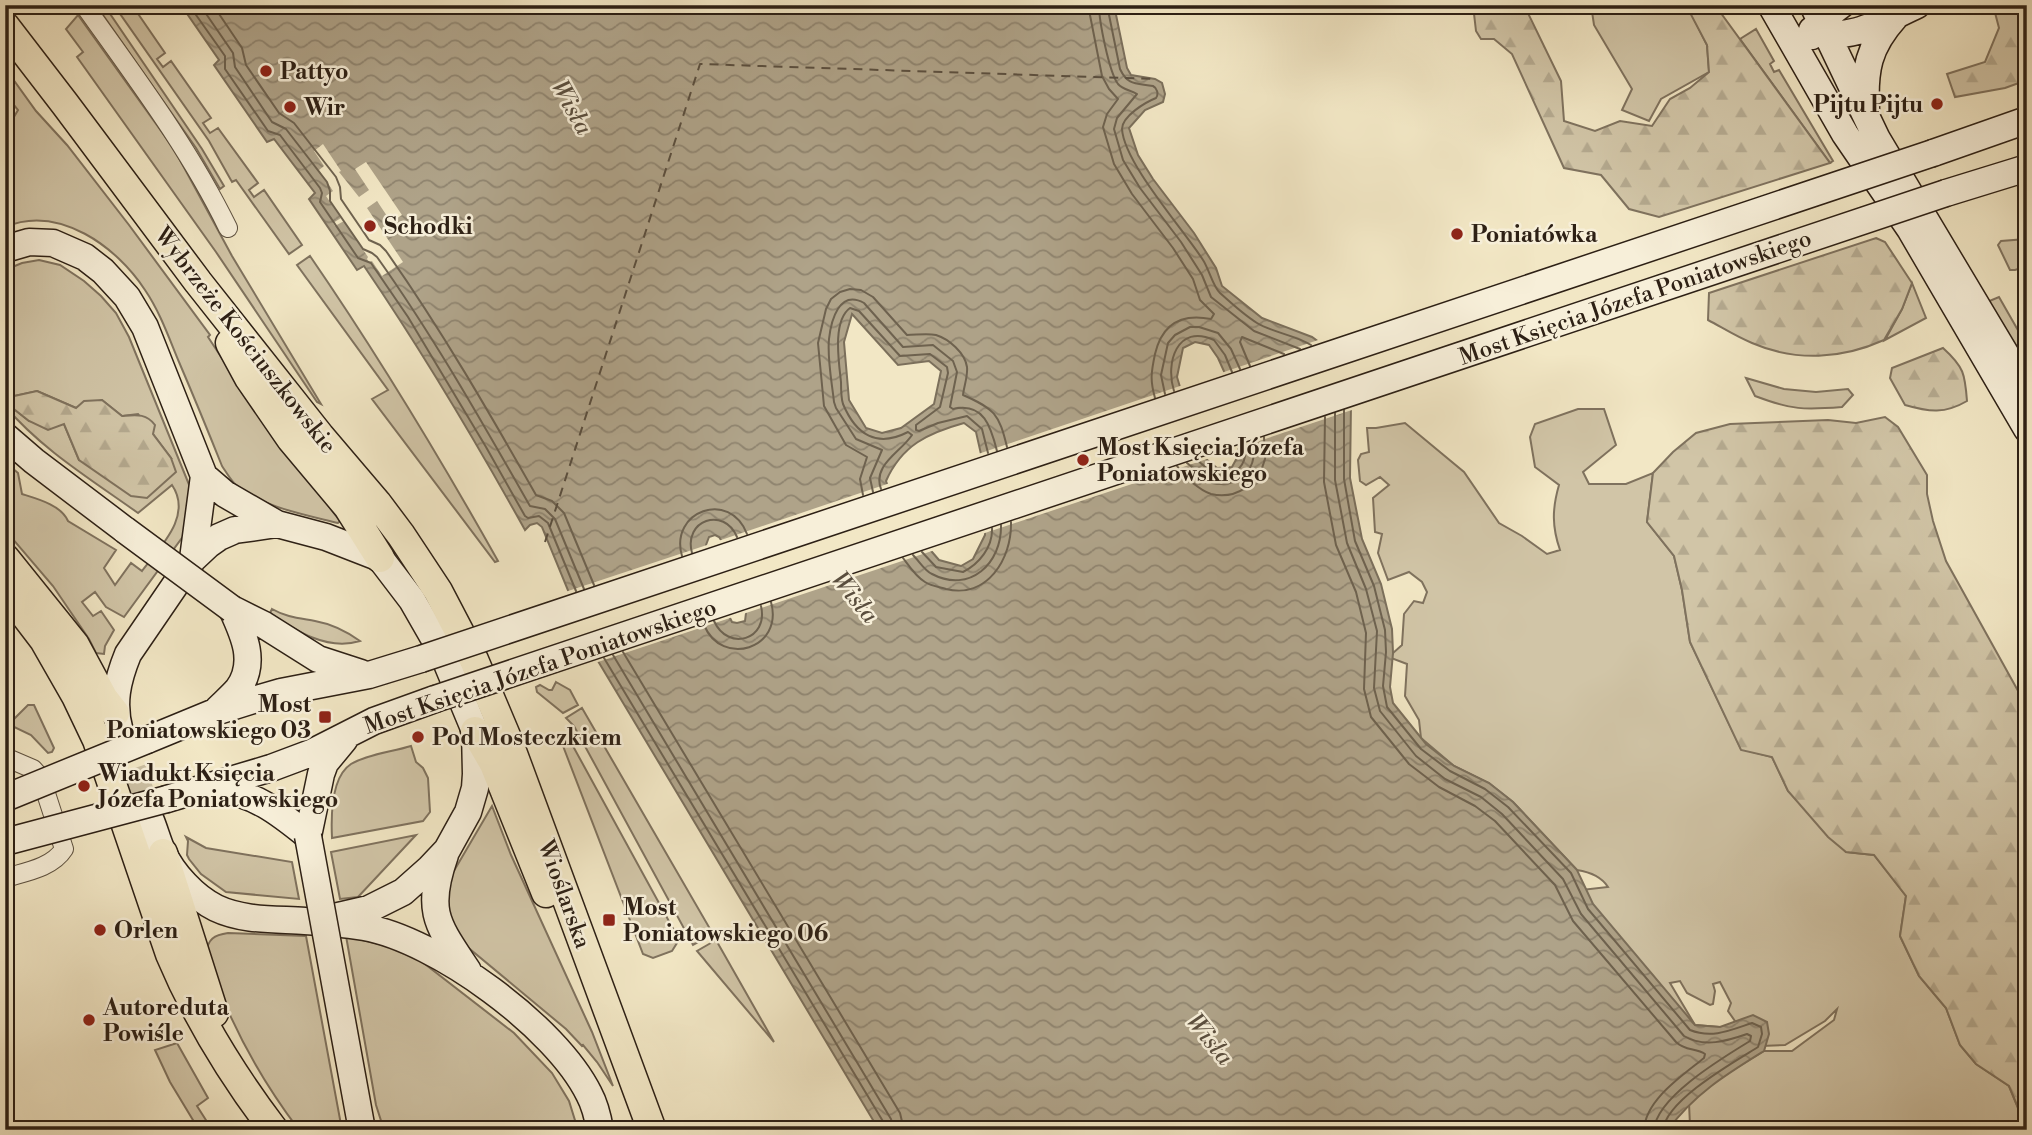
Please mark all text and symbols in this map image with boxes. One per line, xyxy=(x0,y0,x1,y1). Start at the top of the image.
place label: Pattyo xyxy=(280,58,348,86)
marker: Pattyo xyxy=(258,63,274,79)
water label: Wisła xyxy=(544,75,599,141)
place label: Pijtu Pijtu xyxy=(1813,91,1923,119)
place label: Wir xyxy=(303,94,345,122)
marker: Pijtu Pijtu xyxy=(1929,96,1945,112)
marker: Wir xyxy=(282,99,298,115)
place label: Schodki xyxy=(384,213,473,241)
marker: Schodki xyxy=(362,218,378,234)
street label: Wybrzeże Kościuszkowskie xyxy=(148,221,342,459)
place label: Poniatówka xyxy=(1471,221,1598,249)
street label: Most Księcia Józefa Poniatowskiego xyxy=(1455,224,1815,372)
marker: Poniatówka xyxy=(1449,226,1465,242)
place label: Most Księcia Józefa Poniatowskiego xyxy=(1097,434,1304,488)
marker: Most Księcia Józefa Poniatowskiego xyxy=(1075,452,1091,468)
water label: Wisła xyxy=(824,566,885,630)
street label: Most Księcia Józefa Poniatowskiego xyxy=(360,593,720,741)
place label: Most Poniatowskiego 03 xyxy=(106,691,312,745)
marker: Most Poniatowskiego 03 xyxy=(317,709,333,725)
place label: Pod Mosteczkiem xyxy=(432,724,622,752)
marker: Pod Mosteczkiem xyxy=(410,729,426,745)
place label: Wiadukt Księcia Józefa Poniatowskiego xyxy=(95,760,338,814)
marker: Wiadukt Księcia Józefa Poniatowskiego xyxy=(76,778,92,794)
street label: Wioślarska xyxy=(531,835,597,953)
place label: Most Poniatowskiego 06 xyxy=(623,894,828,948)
marker: Most Poniatowskiego 06 xyxy=(601,912,617,928)
place label: Orlen xyxy=(114,917,178,945)
marker: Orlen xyxy=(92,922,108,938)
place label: Autoreduta Powiśle xyxy=(102,994,230,1048)
water label: Wisła xyxy=(1179,1008,1240,1072)
marker: Autoreduta Powiśle xyxy=(81,1012,97,1028)

